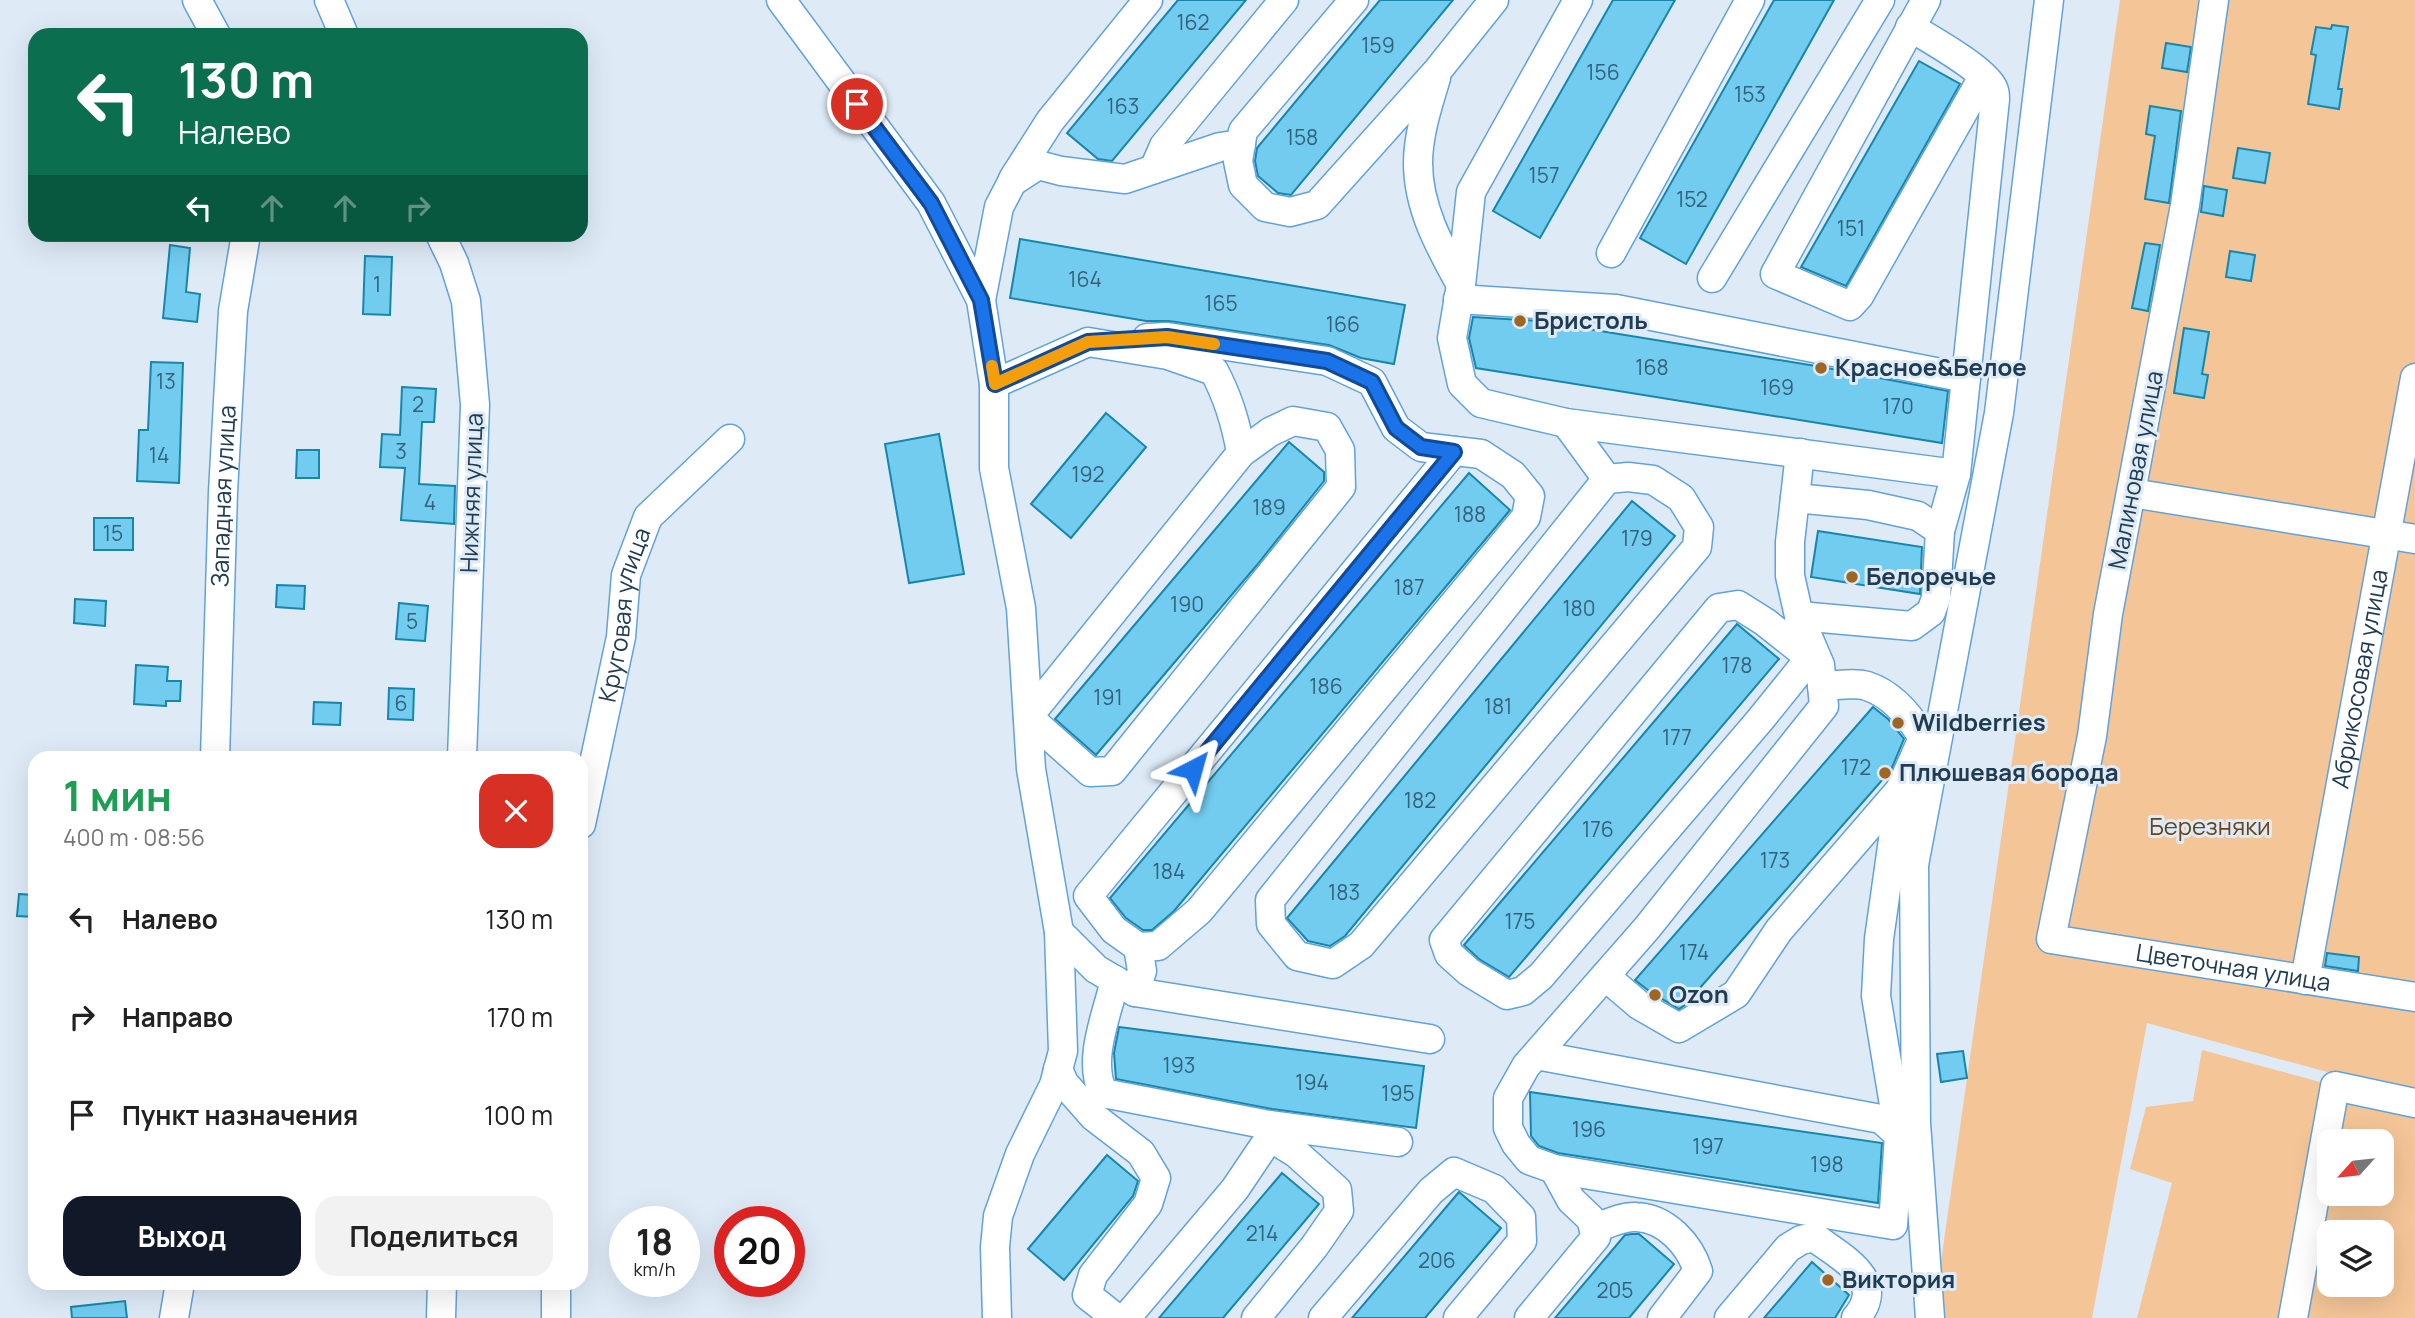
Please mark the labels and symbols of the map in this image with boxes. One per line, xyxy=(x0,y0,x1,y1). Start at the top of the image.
house number: 162 xyxy=(1176,8,1210,36)
house number: 159 xyxy=(1361,31,1395,59)
house number: 156 xyxy=(1586,58,1620,86)
pin xyxy=(827,74,887,134)
house number: 153 xyxy=(1734,80,1766,108)
house number: 163 xyxy=(1107,92,1139,120)
house number: 158 xyxy=(1286,123,1318,151)
house number: 157 xyxy=(1529,161,1559,189)
house number: 152 xyxy=(1676,185,1708,213)
house number: 151 xyxy=(1837,214,1865,242)
house number: 164 xyxy=(1068,265,1102,293)
house number: 1 xyxy=(373,270,381,298)
house number: 165 xyxy=(1204,289,1238,317)
place label: Бристоль xyxy=(1534,303,1648,336)
house number: 166 xyxy=(1326,310,1360,338)
marker: Бристоль xyxy=(1512,313,1528,329)
place label: Красное&Белое xyxy=(1835,350,2027,383)
house number: 168 xyxy=(1635,353,1669,381)
marker: Красное&Белое xyxy=(1813,360,1829,376)
house number: 13 xyxy=(156,367,176,395)
street label: Малиновая улица xyxy=(2099,368,2170,572)
house number: 169 xyxy=(1760,373,1794,401)
house number: 2 xyxy=(412,390,424,418)
house number: 170 xyxy=(1882,392,1914,420)
street label: Западная улица xyxy=(202,404,243,588)
street label: Нижняя улица xyxy=(451,412,490,574)
house number: 3 xyxy=(395,437,407,465)
house number: 14 xyxy=(149,441,169,469)
house number: 192 xyxy=(1071,460,1105,488)
house number: 4 xyxy=(424,488,436,516)
house number: 189 xyxy=(1252,493,1286,521)
house number: 188 xyxy=(1454,500,1486,528)
house number: 15 xyxy=(103,519,123,547)
street label: Круговая улица xyxy=(590,522,658,705)
house number: 179 xyxy=(1621,524,1653,552)
place label: Белоречье xyxy=(1866,559,1996,592)
street label: Абрикосовая улица xyxy=(2322,566,2395,791)
marker: Белоречье xyxy=(1844,569,1860,585)
house number: 187 xyxy=(1394,573,1424,601)
house number: 190 xyxy=(1170,590,1204,618)
house number: 180 xyxy=(1562,594,1596,622)
house number: 5 xyxy=(406,607,418,635)
house number: 178 xyxy=(1722,651,1752,679)
house number: 186 xyxy=(1309,672,1343,700)
house number: 191 xyxy=(1093,683,1123,711)
house number: 6 xyxy=(394,689,408,717)
house number: 181 xyxy=(1484,692,1512,720)
place label: Wildberries xyxy=(1912,705,2046,738)
marker: Wildberries xyxy=(1890,715,1906,731)
house number: 177 xyxy=(1662,723,1692,751)
position arrow xyxy=(1156,732,1230,806)
house number: 172 xyxy=(1841,753,1871,781)
place label: Плюшевая борода xyxy=(1899,755,2119,788)
marker: Плюшевая борода xyxy=(1877,765,1893,781)
house number: 182 xyxy=(1404,786,1436,814)
park label: Березняки xyxy=(2149,809,2271,842)
house number: 176 xyxy=(1582,815,1614,843)
house number: 173 xyxy=(1760,846,1790,874)
house number: 184 xyxy=(1153,857,1185,885)
house number: 183 xyxy=(1328,878,1360,906)
house number: 175 xyxy=(1505,907,1535,935)
street label: Цветочная улица xyxy=(2134,935,2333,998)
house number: 174 xyxy=(1679,938,1709,966)
place label: Ozon xyxy=(1669,977,1729,1010)
marker: Ozon xyxy=(1647,987,1663,1003)
house number: 193 xyxy=(1163,1051,1195,1079)
house number: 194 xyxy=(1295,1068,1329,1096)
house number: 195 xyxy=(1381,1079,1415,1107)
house number: 196 xyxy=(1572,1115,1606,1143)
north arrow xyxy=(2317,1129,2394,1206)
house number: 197 xyxy=(1692,1132,1724,1160)
house number: 198 xyxy=(1810,1150,1844,1178)
speed limit sign: 20 xyxy=(714,1206,805,1297)
house number: 214 xyxy=(1246,1219,1278,1247)
house number: 206 xyxy=(1418,1246,1456,1274)
place label: Виктория xyxy=(1842,1262,1955,1295)
marker: Виктория xyxy=(1820,1272,1836,1288)
house number: 205 xyxy=(1597,1276,1633,1304)

